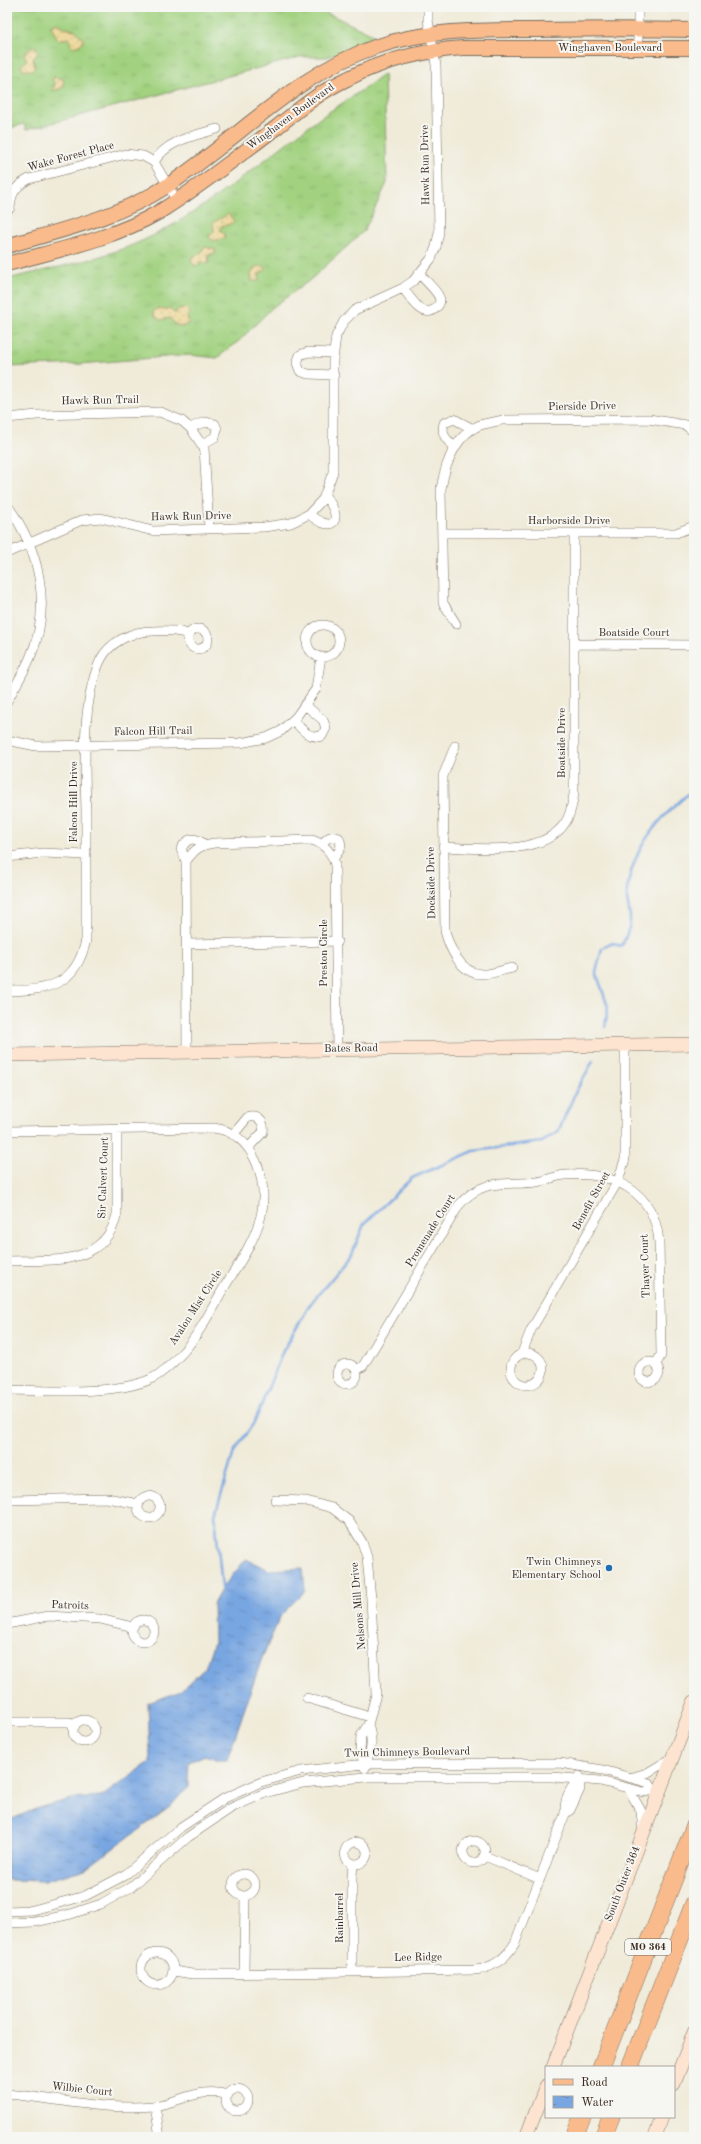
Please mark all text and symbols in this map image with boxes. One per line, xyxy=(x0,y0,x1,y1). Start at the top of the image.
street label: Winghaven Boulevard xyxy=(558,43,663,54)
street label: Winghaven Boulevard xyxy=(245,82,337,152)
street label: Hawk Run Drive xyxy=(420,125,432,205)
street label: Wake Forest Place xyxy=(26,140,116,174)
street label: Hawk Run Trail xyxy=(61,395,139,407)
street label: Pierside Drive xyxy=(548,401,616,413)
street label: Hawk Run Drive xyxy=(151,511,231,523)
street label: Harborside Drive xyxy=(528,516,610,527)
street label: Boatside Court xyxy=(598,628,670,639)
street label: Boatside Drive xyxy=(557,708,568,778)
street label: Falcon Hill Trail xyxy=(114,726,193,738)
street label: Falcon Hill Drive xyxy=(69,761,80,843)
street label: Dockside Drive xyxy=(426,847,438,919)
street label: Preston Circle xyxy=(319,919,330,987)
street label: Bates Road xyxy=(324,1043,378,1055)
street label: Sir Calvert Court xyxy=(97,1137,111,1219)
street label: Benefit Street xyxy=(571,1170,613,1232)
street label: Promenade Court xyxy=(404,1193,458,1269)
street label: Thayer Court xyxy=(639,1234,653,1298)
street label: Avalon Mist Circle xyxy=(168,1268,224,1348)
place label: Twin Chimneys Elementary School xyxy=(511,1557,601,1581)
street label: Nelsons Mill Drive xyxy=(350,1562,368,1650)
marker: Twin Chimneys Elementary School xyxy=(604,1563,614,1573)
street label: Patroits xyxy=(51,1600,89,1612)
street label: Twin Chimneys Boulevard xyxy=(344,1746,470,1760)
street label: South Outer 364 xyxy=(603,1845,643,1923)
street label: Rainbarrel xyxy=(335,1893,346,1943)
road number: MO 364 xyxy=(625,1939,671,1955)
street label: Lee Ridge xyxy=(394,1952,442,1964)
legend xyxy=(545,2066,675,2118)
text: Road xyxy=(581,2077,608,2089)
street label: Wilbie Court xyxy=(51,2081,113,2099)
text: Water xyxy=(581,2097,614,2109)

